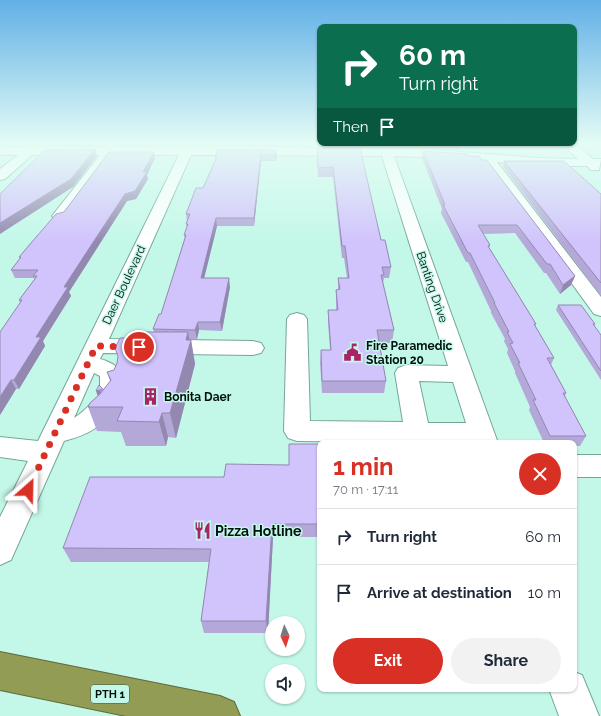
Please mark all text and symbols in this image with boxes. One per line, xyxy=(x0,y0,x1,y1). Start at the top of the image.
text: 60 m xyxy=(399,39,466,72)
icon: right xyxy=(333,40,385,92)
text: Turn right xyxy=(399,73,478,94)
icon: arrive xyxy=(376,116,398,138)
text: Then xyxy=(333,118,368,136)
street label: Daer Boulevard xyxy=(100,243,148,327)
street label: Banting Drive xyxy=(413,250,451,324)
pin xyxy=(122,330,156,364)
icon: arrive xyxy=(128,336,150,358)
place label: Fire Paramedic Station 20 xyxy=(366,339,453,367)
public building icon: Fire Paramedic Station 20 xyxy=(343,343,363,363)
building icon: Bonita Daer xyxy=(141,387,161,407)
place label: Bonita Daer xyxy=(164,390,232,404)
text: 1 min xyxy=(333,452,394,481)
button: close xyxy=(519,453,561,495)
position arrow xyxy=(7,469,49,511)
text: 70 m · 17:11 xyxy=(333,482,398,497)
restaurant icon: Pizza Hotline xyxy=(192,521,212,541)
place label: Pizza Hotline xyxy=(215,523,302,539)
icon: right xyxy=(333,526,355,548)
text: Turn right xyxy=(367,528,437,546)
text: 60 m xyxy=(525,528,561,546)
icon: arrive xyxy=(333,582,355,604)
text: Arrive at destination xyxy=(367,584,512,602)
text: 10 m xyxy=(528,584,561,602)
north arrow xyxy=(265,616,305,656)
map controls xyxy=(265,616,305,704)
button: Exit xyxy=(333,638,443,684)
button: Share xyxy=(451,638,561,684)
button: sound xyxy=(265,664,305,704)
road number: PTH 1 xyxy=(91,685,129,703)

